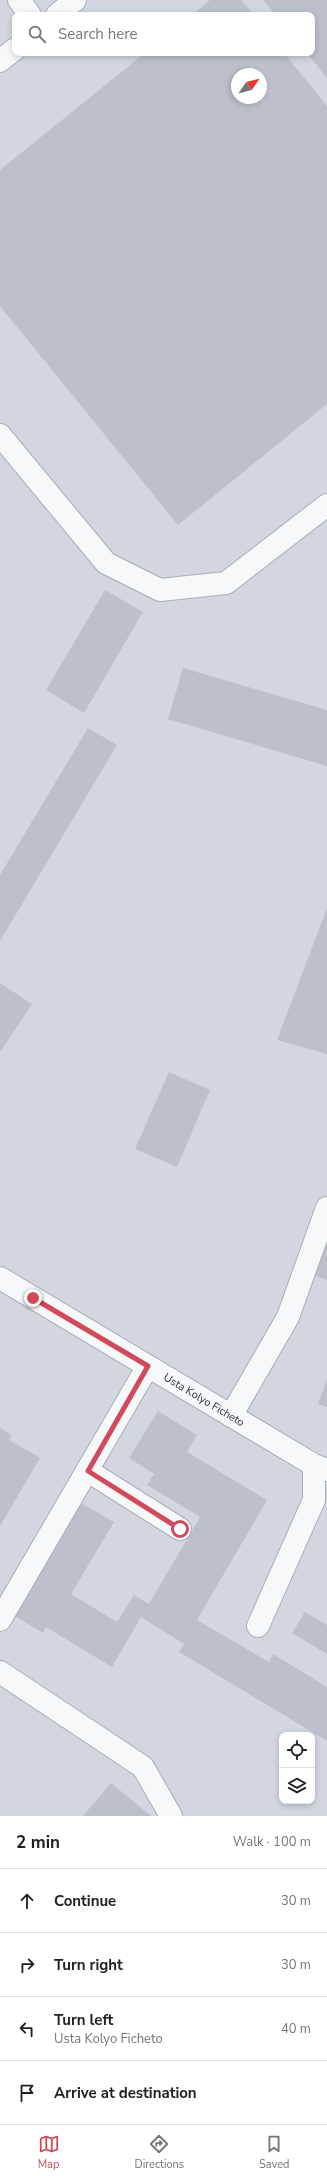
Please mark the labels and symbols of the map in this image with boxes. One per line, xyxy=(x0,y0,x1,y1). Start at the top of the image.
north arrow xyxy=(231,68,267,104)
route end xyxy=(24,1289,42,1307)
street label: Usta Kolyo Ficheto xyxy=(161,1370,247,1430)
route start xyxy=(171,1520,189,1538)

